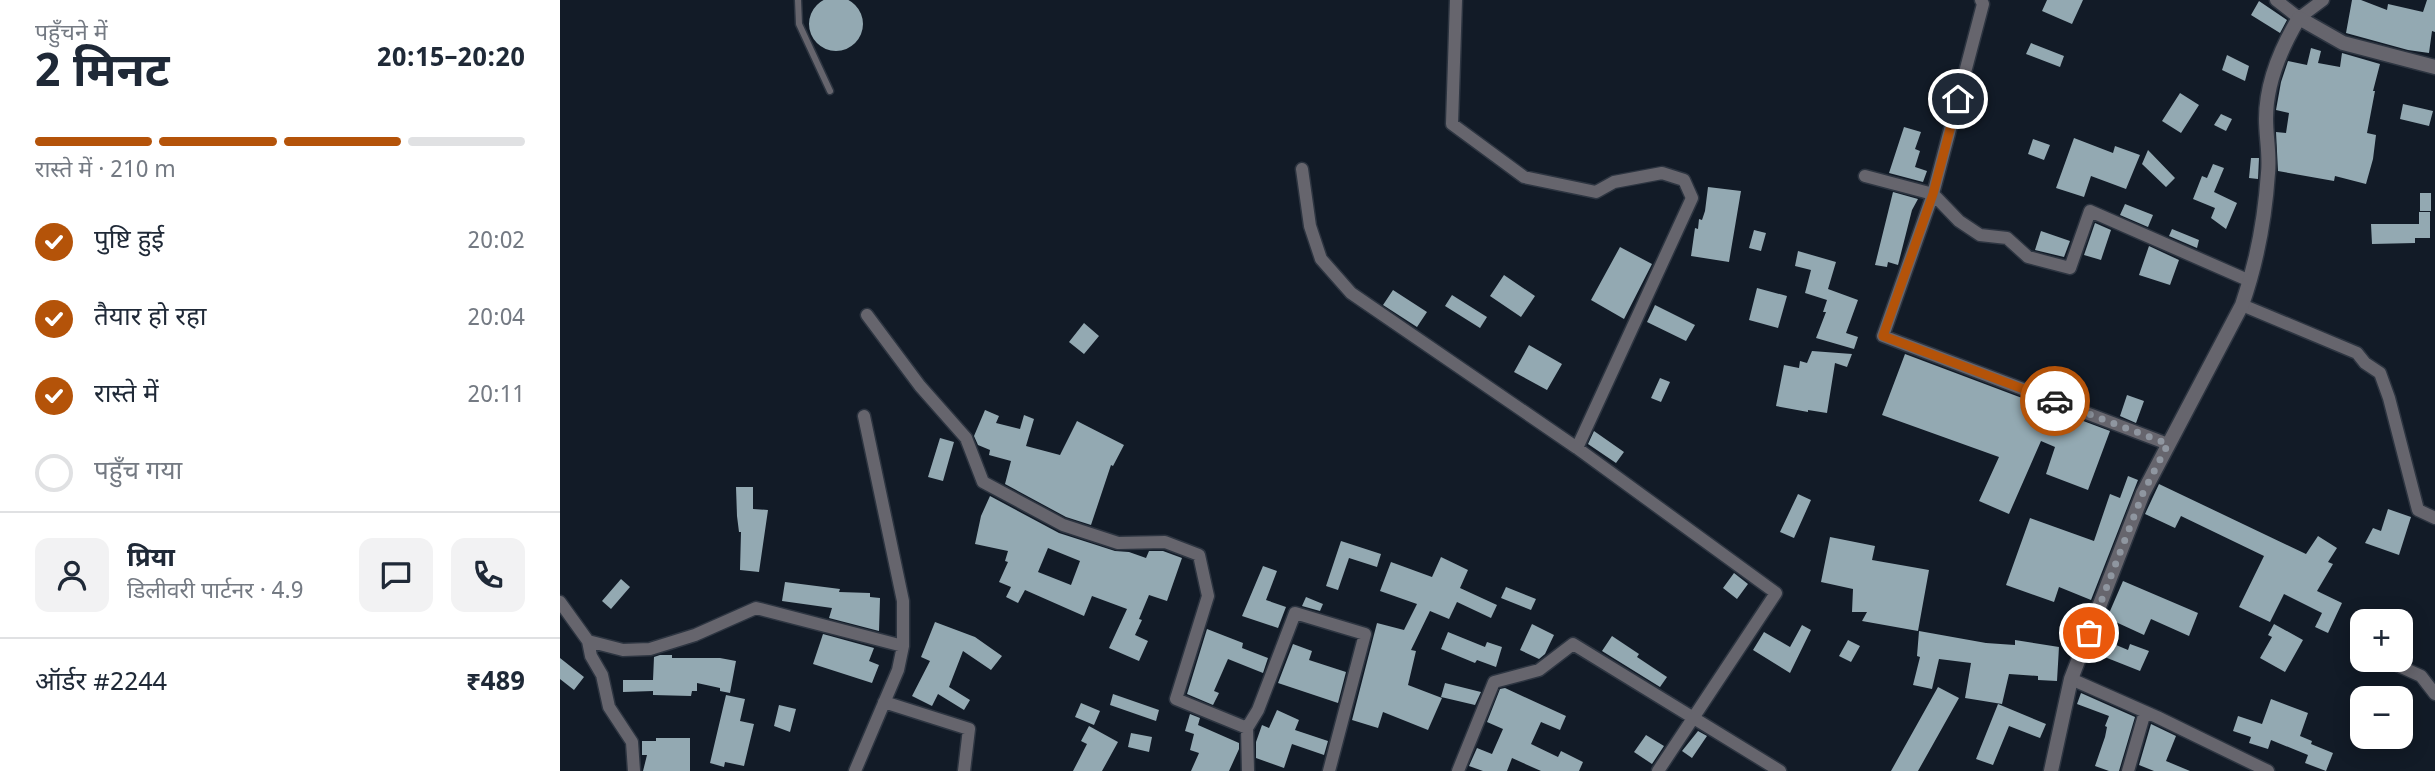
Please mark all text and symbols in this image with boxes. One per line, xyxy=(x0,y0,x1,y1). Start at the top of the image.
text: पहुँचने में xyxy=(35,19,107,49)
text: 20:15–20:20 xyxy=(377,43,525,77)
text: 2 मिनट xyxy=(35,45,170,105)
pin xyxy=(1928,69,1988,129)
icon: home xyxy=(1939,80,1977,118)
text: रास्ते में · 210 m xyxy=(35,156,176,186)
icon: check xyxy=(35,223,73,261)
text: पुष्टि हुई xyxy=(94,225,164,259)
text: 20:02 xyxy=(468,227,525,257)
icon: check xyxy=(35,300,73,338)
text: तैयार हो रहा xyxy=(94,302,207,336)
text: 20:04 xyxy=(468,304,525,334)
courier xyxy=(2020,366,2090,436)
icon: check xyxy=(35,377,73,415)
text: रास्ते में xyxy=(94,379,159,413)
text: 20:11 xyxy=(468,381,525,411)
icon: car xyxy=(2036,382,2074,420)
text: पहुँच गया xyxy=(94,456,182,490)
button: person xyxy=(35,538,109,612)
button: chat xyxy=(359,538,433,612)
button: phone xyxy=(451,538,525,612)
text: प्रिया xyxy=(127,543,175,577)
text: डिलीवरी पार्टनर · 4.9 xyxy=(127,577,303,607)
pin xyxy=(2059,603,2119,663)
map controls xyxy=(2350,609,2413,749)
button: + xyxy=(2350,609,2413,672)
icon: bag xyxy=(2070,614,2108,652)
text: ऑर्डर #2244 xyxy=(35,667,167,701)
text: ₹489 xyxy=(466,667,525,701)
button: − xyxy=(2350,686,2413,749)

